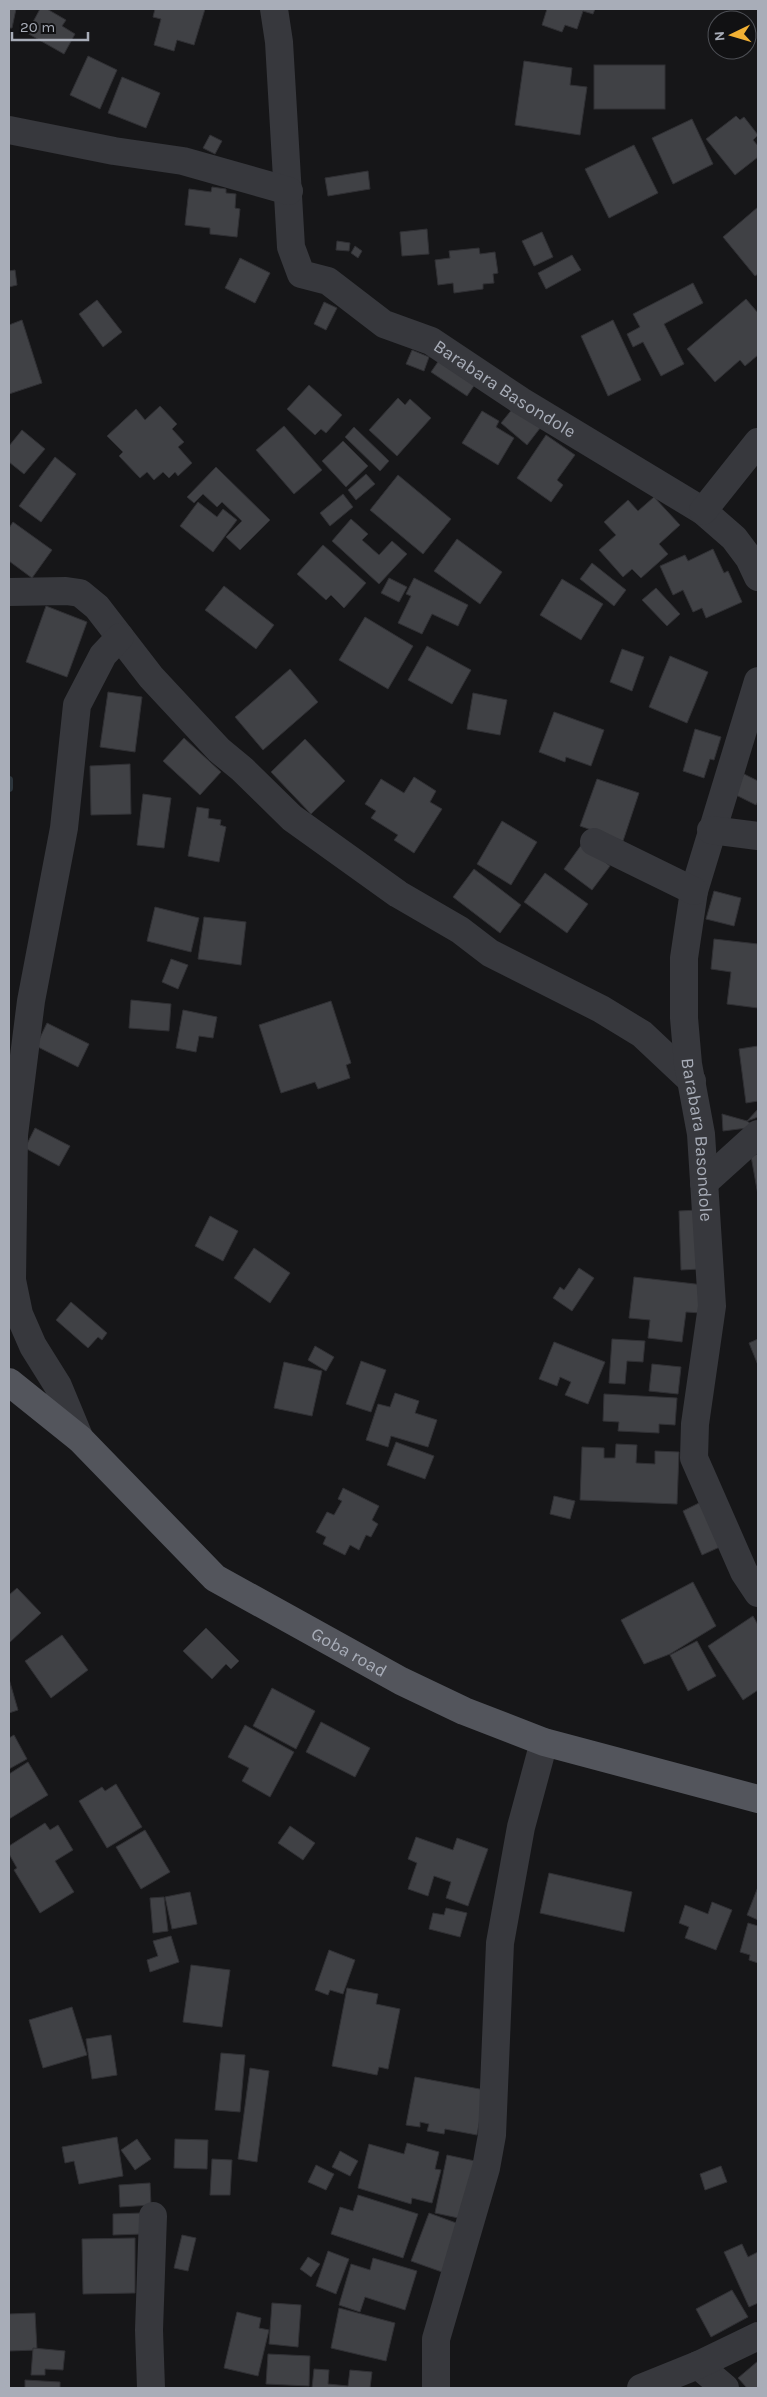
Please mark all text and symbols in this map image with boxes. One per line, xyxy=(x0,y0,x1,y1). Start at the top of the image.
scale bar xyxy=(12,10,89,42)
north arrow xyxy=(707,10,757,60)
text: 20 m xyxy=(20,18,55,36)
text: N xyxy=(711,30,728,42)
street label: Barabara Basondole xyxy=(429,335,580,443)
street label: Barabara Basondole xyxy=(677,1057,718,1222)
street label: Goba road xyxy=(307,1622,391,1682)

